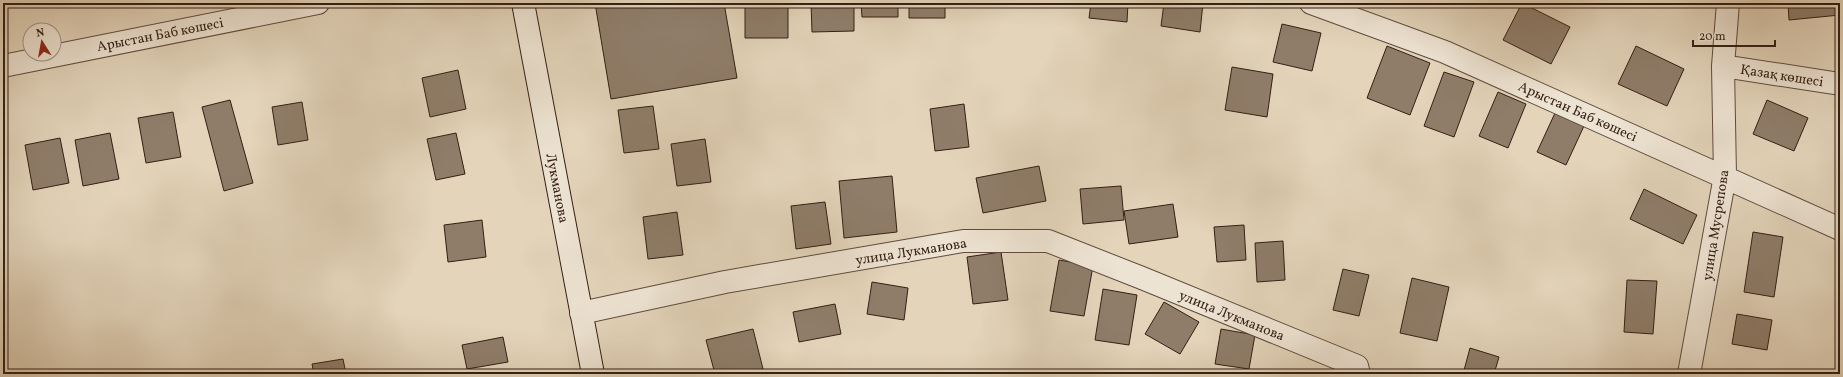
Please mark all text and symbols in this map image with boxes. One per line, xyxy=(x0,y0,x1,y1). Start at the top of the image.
street label: Арыстан Баб көшесі xyxy=(95,14,225,57)
north arrow xyxy=(22,22,62,62)
scale bar xyxy=(1693,22,1775,48)
text: N xyxy=(35,26,46,42)
text: 20 m xyxy=(1699,29,1726,45)
street label: Қазақ көшесі xyxy=(1739,61,1825,92)
street label: Арыстан Баб көшесі xyxy=(1515,78,1640,147)
street label: Лукманова xyxy=(540,152,573,225)
street label: улица Мусрепова xyxy=(1698,168,1735,282)
street label: улица Лукманова xyxy=(854,234,968,271)
street label: улица Лукманова xyxy=(1176,287,1287,346)

